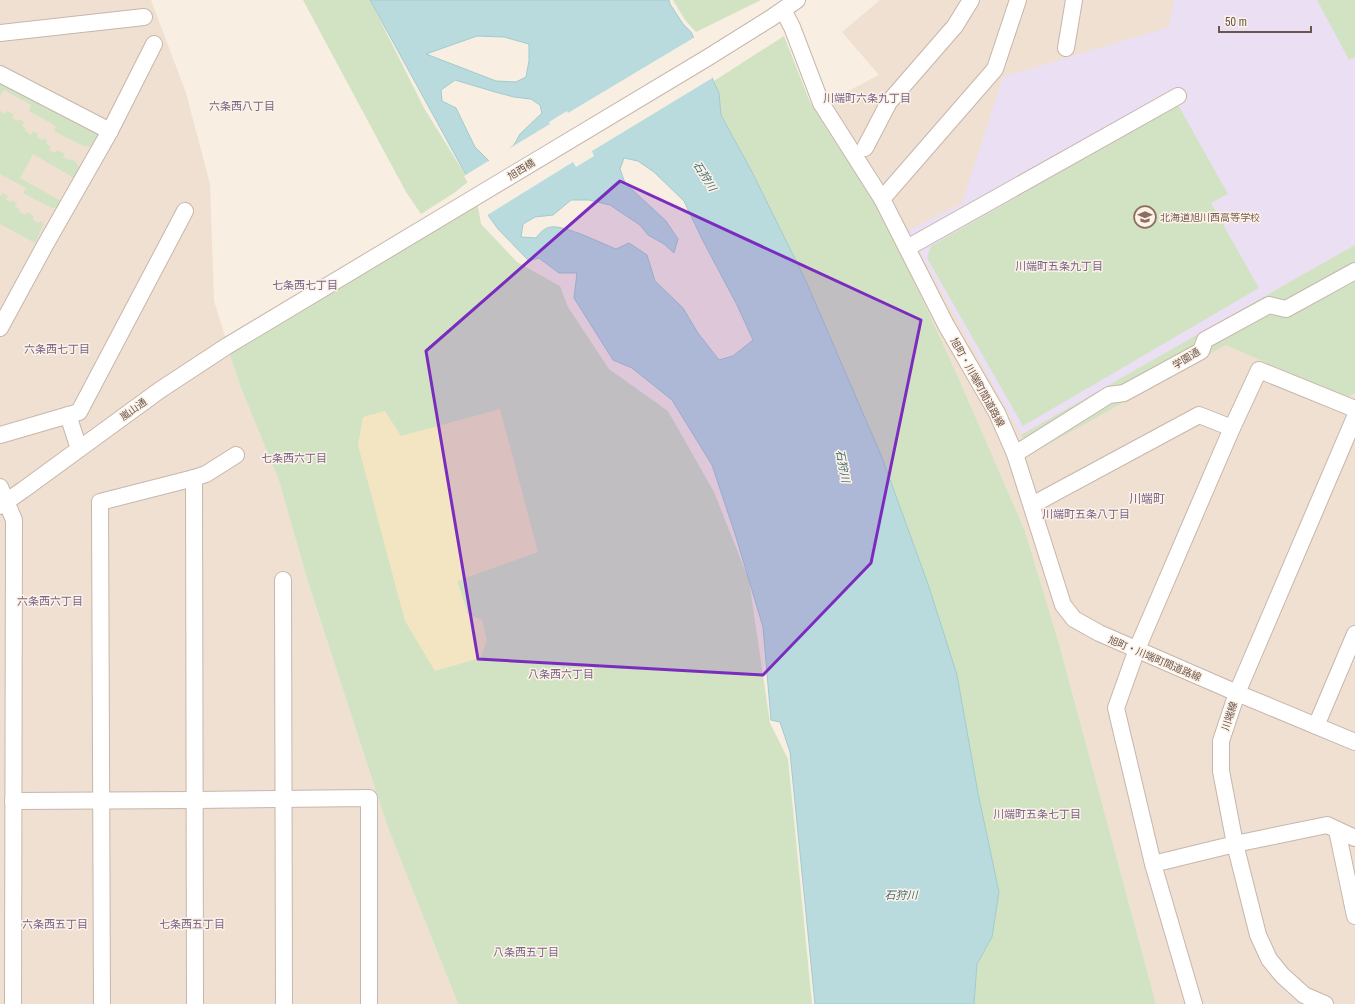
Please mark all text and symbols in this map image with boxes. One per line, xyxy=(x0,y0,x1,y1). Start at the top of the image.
scale bar xyxy=(1219,8,1311,34)
text: 50 m xyxy=(1225,14,1247,30)
district label: 川端町六条九丁目 xyxy=(823,91,911,105)
district label: 六条西八丁目 xyxy=(209,99,275,113)
street label: 旭西橋 xyxy=(505,156,537,183)
water label: 石狩川 xyxy=(690,158,720,195)
school or university icon: 北海道旭川西高等学校 xyxy=(1132,204,1158,230)
place label: 北海道旭川西高等学校 xyxy=(1160,211,1260,224)
district label: 川端町五条九丁目 xyxy=(1015,259,1103,273)
district label: 七条西七丁目 xyxy=(272,278,338,292)
street label: 旭町・川端町間道路線 xyxy=(948,335,1007,429)
district label: 六条西七丁目 xyxy=(24,342,90,356)
street label: 学園通 xyxy=(1170,345,1202,372)
street label: 嵐山通 xyxy=(117,395,149,423)
water label: 石狩川 xyxy=(833,448,853,485)
district label: 七条西六丁目 xyxy=(261,451,327,465)
district label: 川端町 xyxy=(1129,491,1165,507)
district label: 川端町五条八丁目 xyxy=(1042,507,1130,521)
district label: 六条西六丁目 xyxy=(17,594,83,608)
street label: 旭町・川端町間道路線 xyxy=(1106,633,1203,684)
district label: 八条西六丁目 xyxy=(528,667,594,681)
street label: 川端線 xyxy=(1219,700,1240,732)
district label: 川端町五条七丁目 xyxy=(993,807,1081,821)
water label: 石狩川 xyxy=(885,888,918,902)
district label: 六条西五丁目 xyxy=(22,917,88,931)
district label: 七条西五丁目 xyxy=(159,917,225,931)
district label: 八条西五丁目 xyxy=(493,945,559,959)

